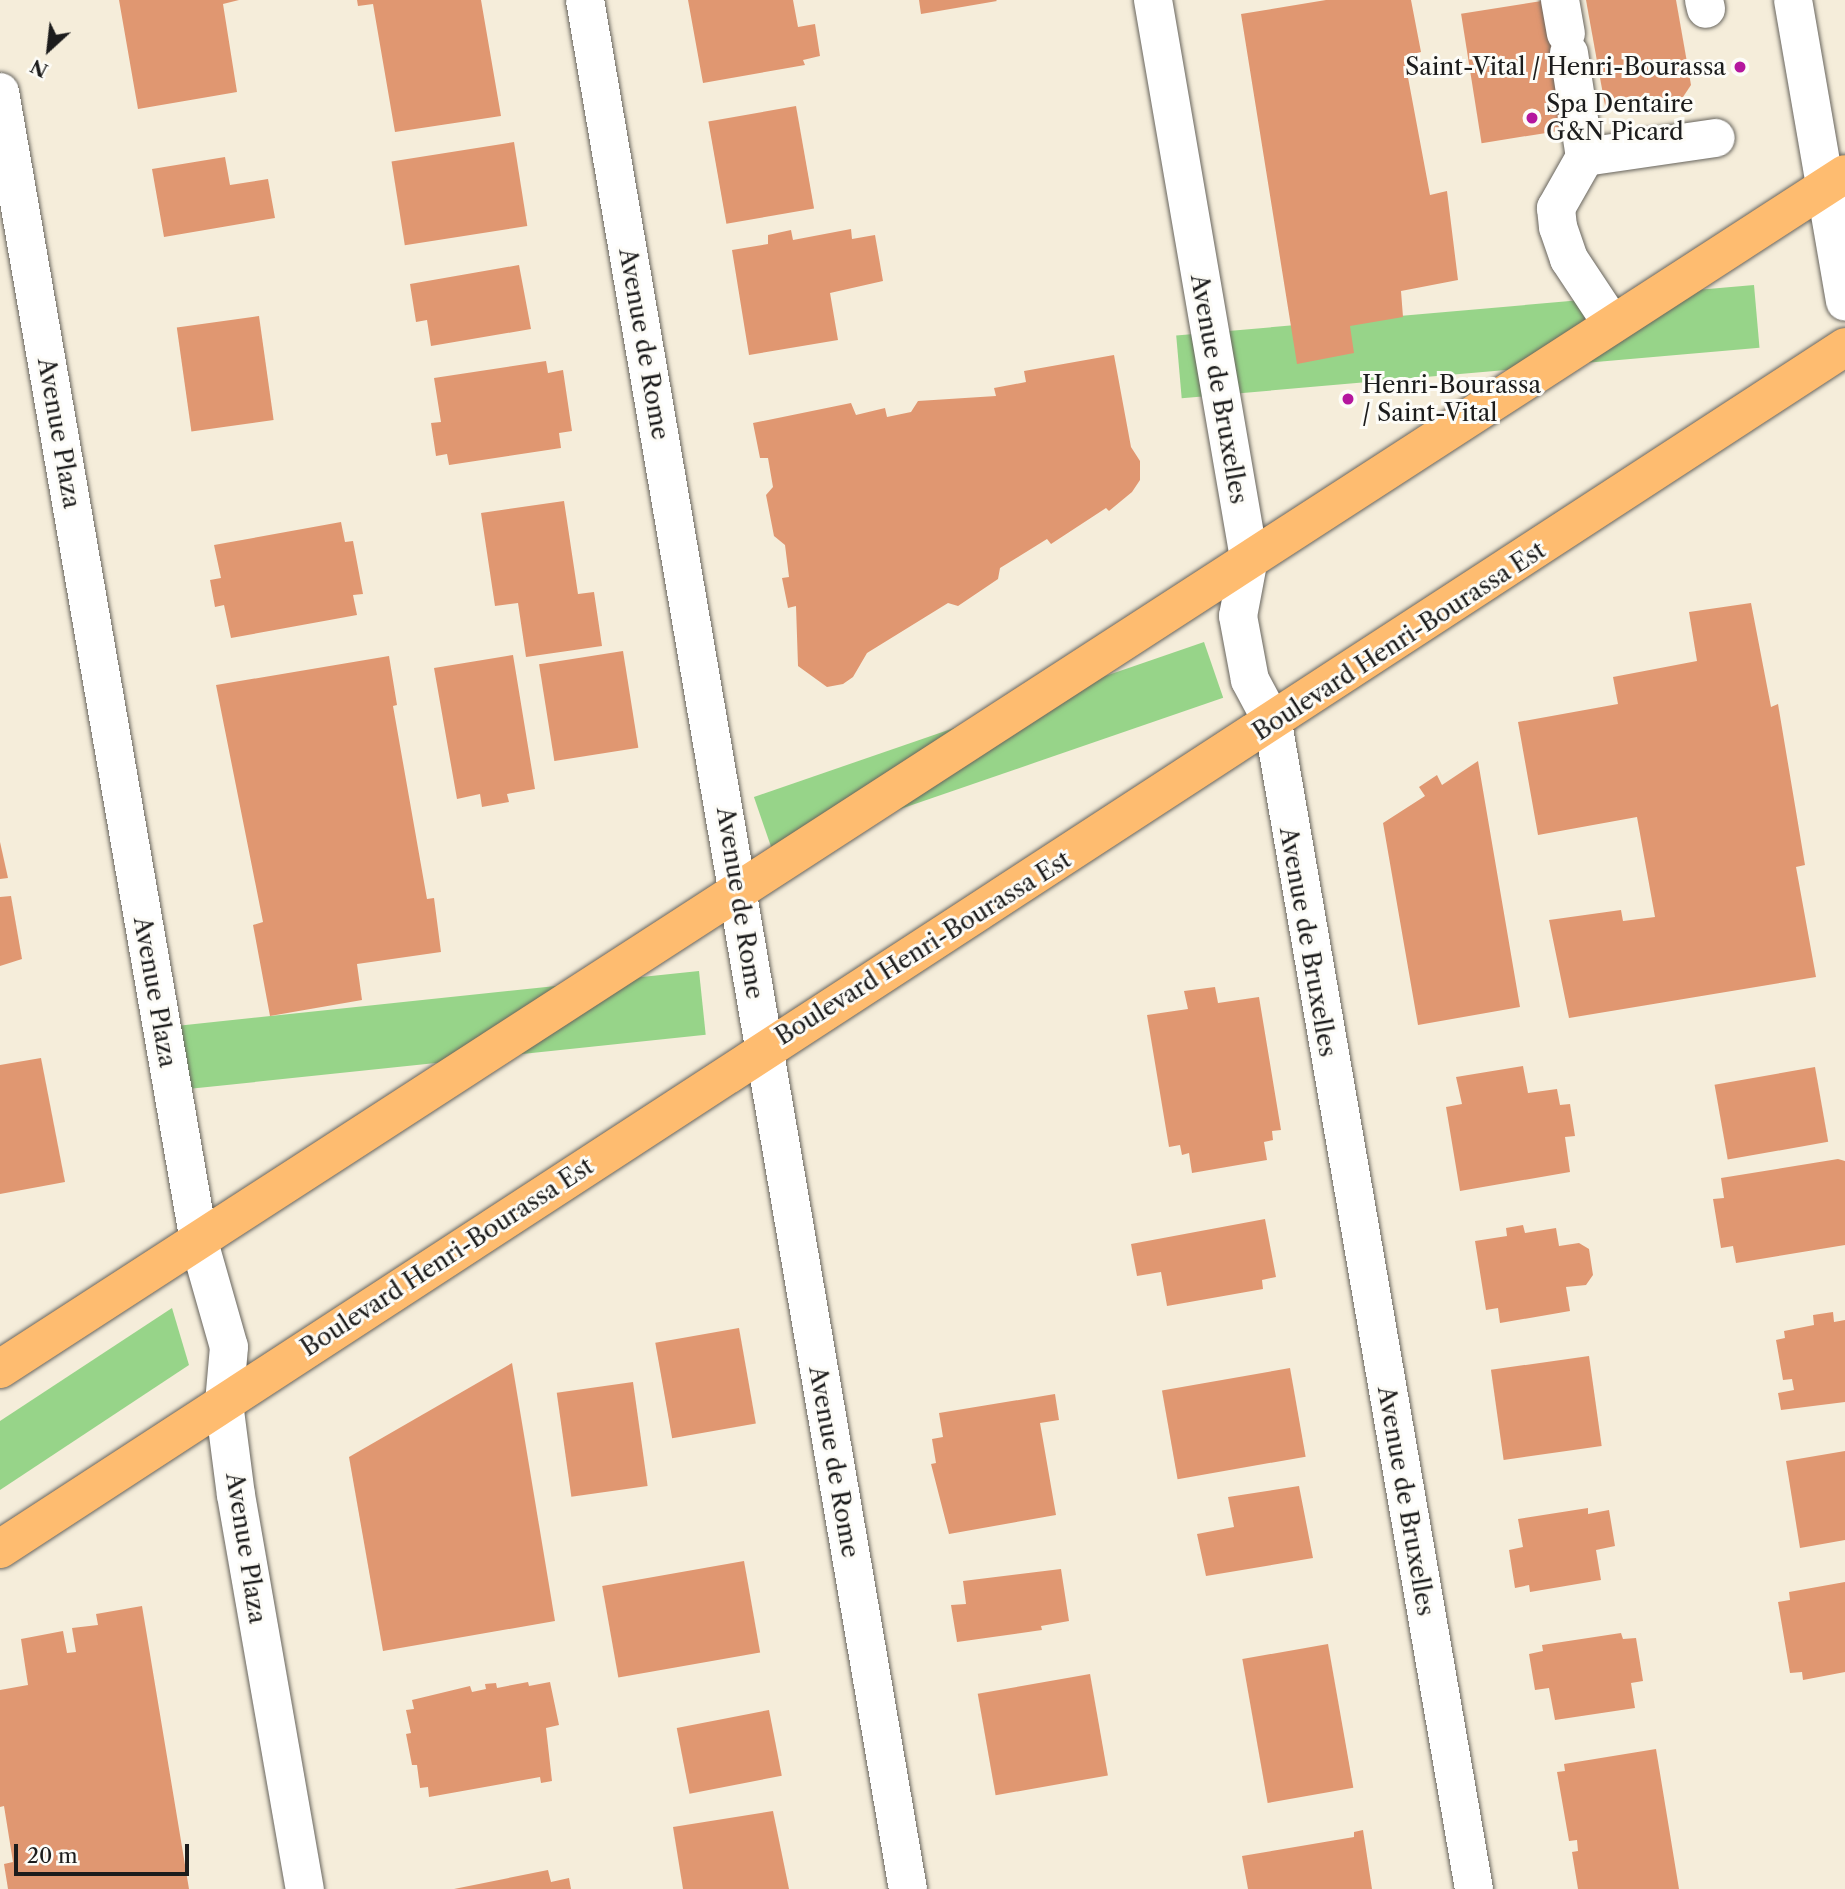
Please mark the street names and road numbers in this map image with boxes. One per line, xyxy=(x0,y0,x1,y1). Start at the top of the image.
street label: Avenue de Rome xyxy=(613,246,675,442)
street label: Avenue de Bruxelles xyxy=(1185,272,1253,506)
street label: Avenue Plaza xyxy=(32,355,86,511)
street label: Boulevard Henri-Bourassa Est xyxy=(1247,536,1551,746)
street label: Avenue de Rome xyxy=(711,805,769,1001)
street label: Avenue de Bruxelles xyxy=(1274,825,1342,1059)
street label: Boulevard Henri-Bourassa Est xyxy=(770,845,1076,1051)
street label: Avenue Plaza xyxy=(128,914,182,1070)
street label: Boulevard Henri-Bourassa Est xyxy=(295,1152,599,1362)
street label: Avenue de Rome xyxy=(803,1364,865,1560)
street label: Avenue de Bruxelles xyxy=(1372,1384,1440,1618)
street label: Avenue Plaza xyxy=(220,1470,272,1626)

